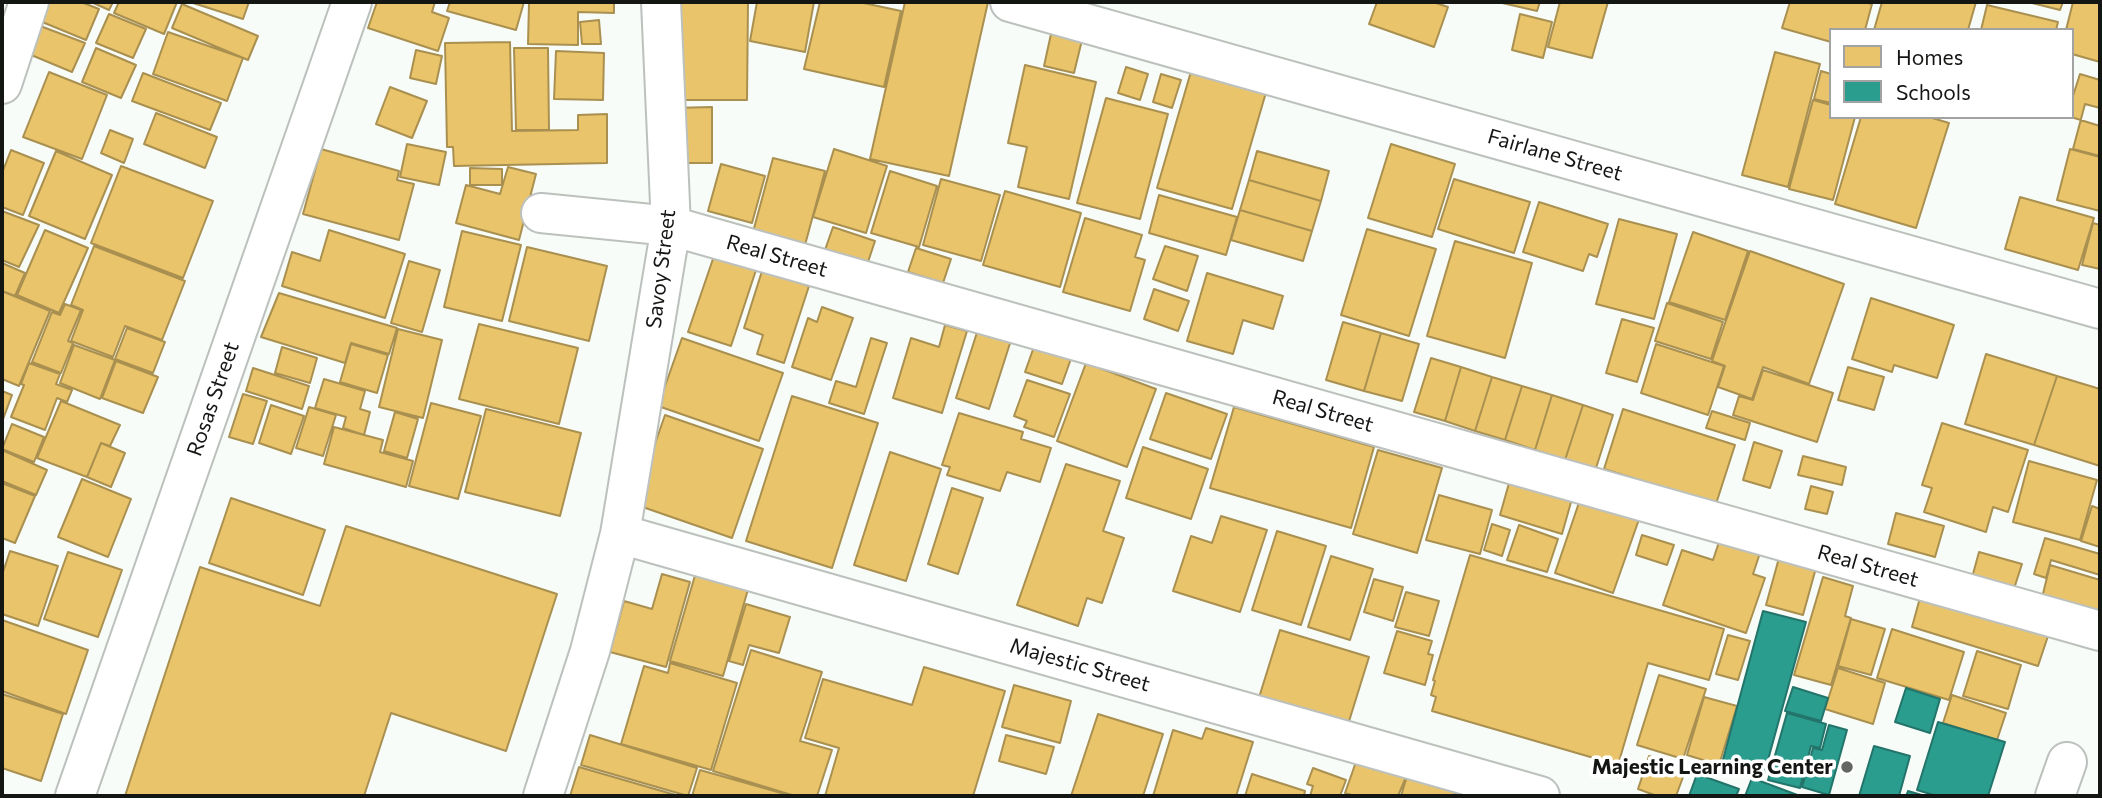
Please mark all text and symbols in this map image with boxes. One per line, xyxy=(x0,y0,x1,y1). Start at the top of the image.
legend xyxy=(1829,28,2074,119)
text: Homes xyxy=(1896,44,1963,69)
text: Schools xyxy=(1896,79,1971,104)
street label: Fairlane Street xyxy=(1485,124,1625,186)
street label: Savoy Street xyxy=(641,208,681,330)
street label: Real Street xyxy=(723,230,831,282)
street label: Rosas Street xyxy=(182,339,244,459)
street label: Real Street xyxy=(1269,385,1377,437)
street label: Real Street xyxy=(1814,540,1922,592)
street label: Majestic Street xyxy=(1007,633,1153,697)
place label: Majestic Learning Center xyxy=(1592,754,1833,780)
marker: Majestic Learning Center xyxy=(1839,759,1855,775)

